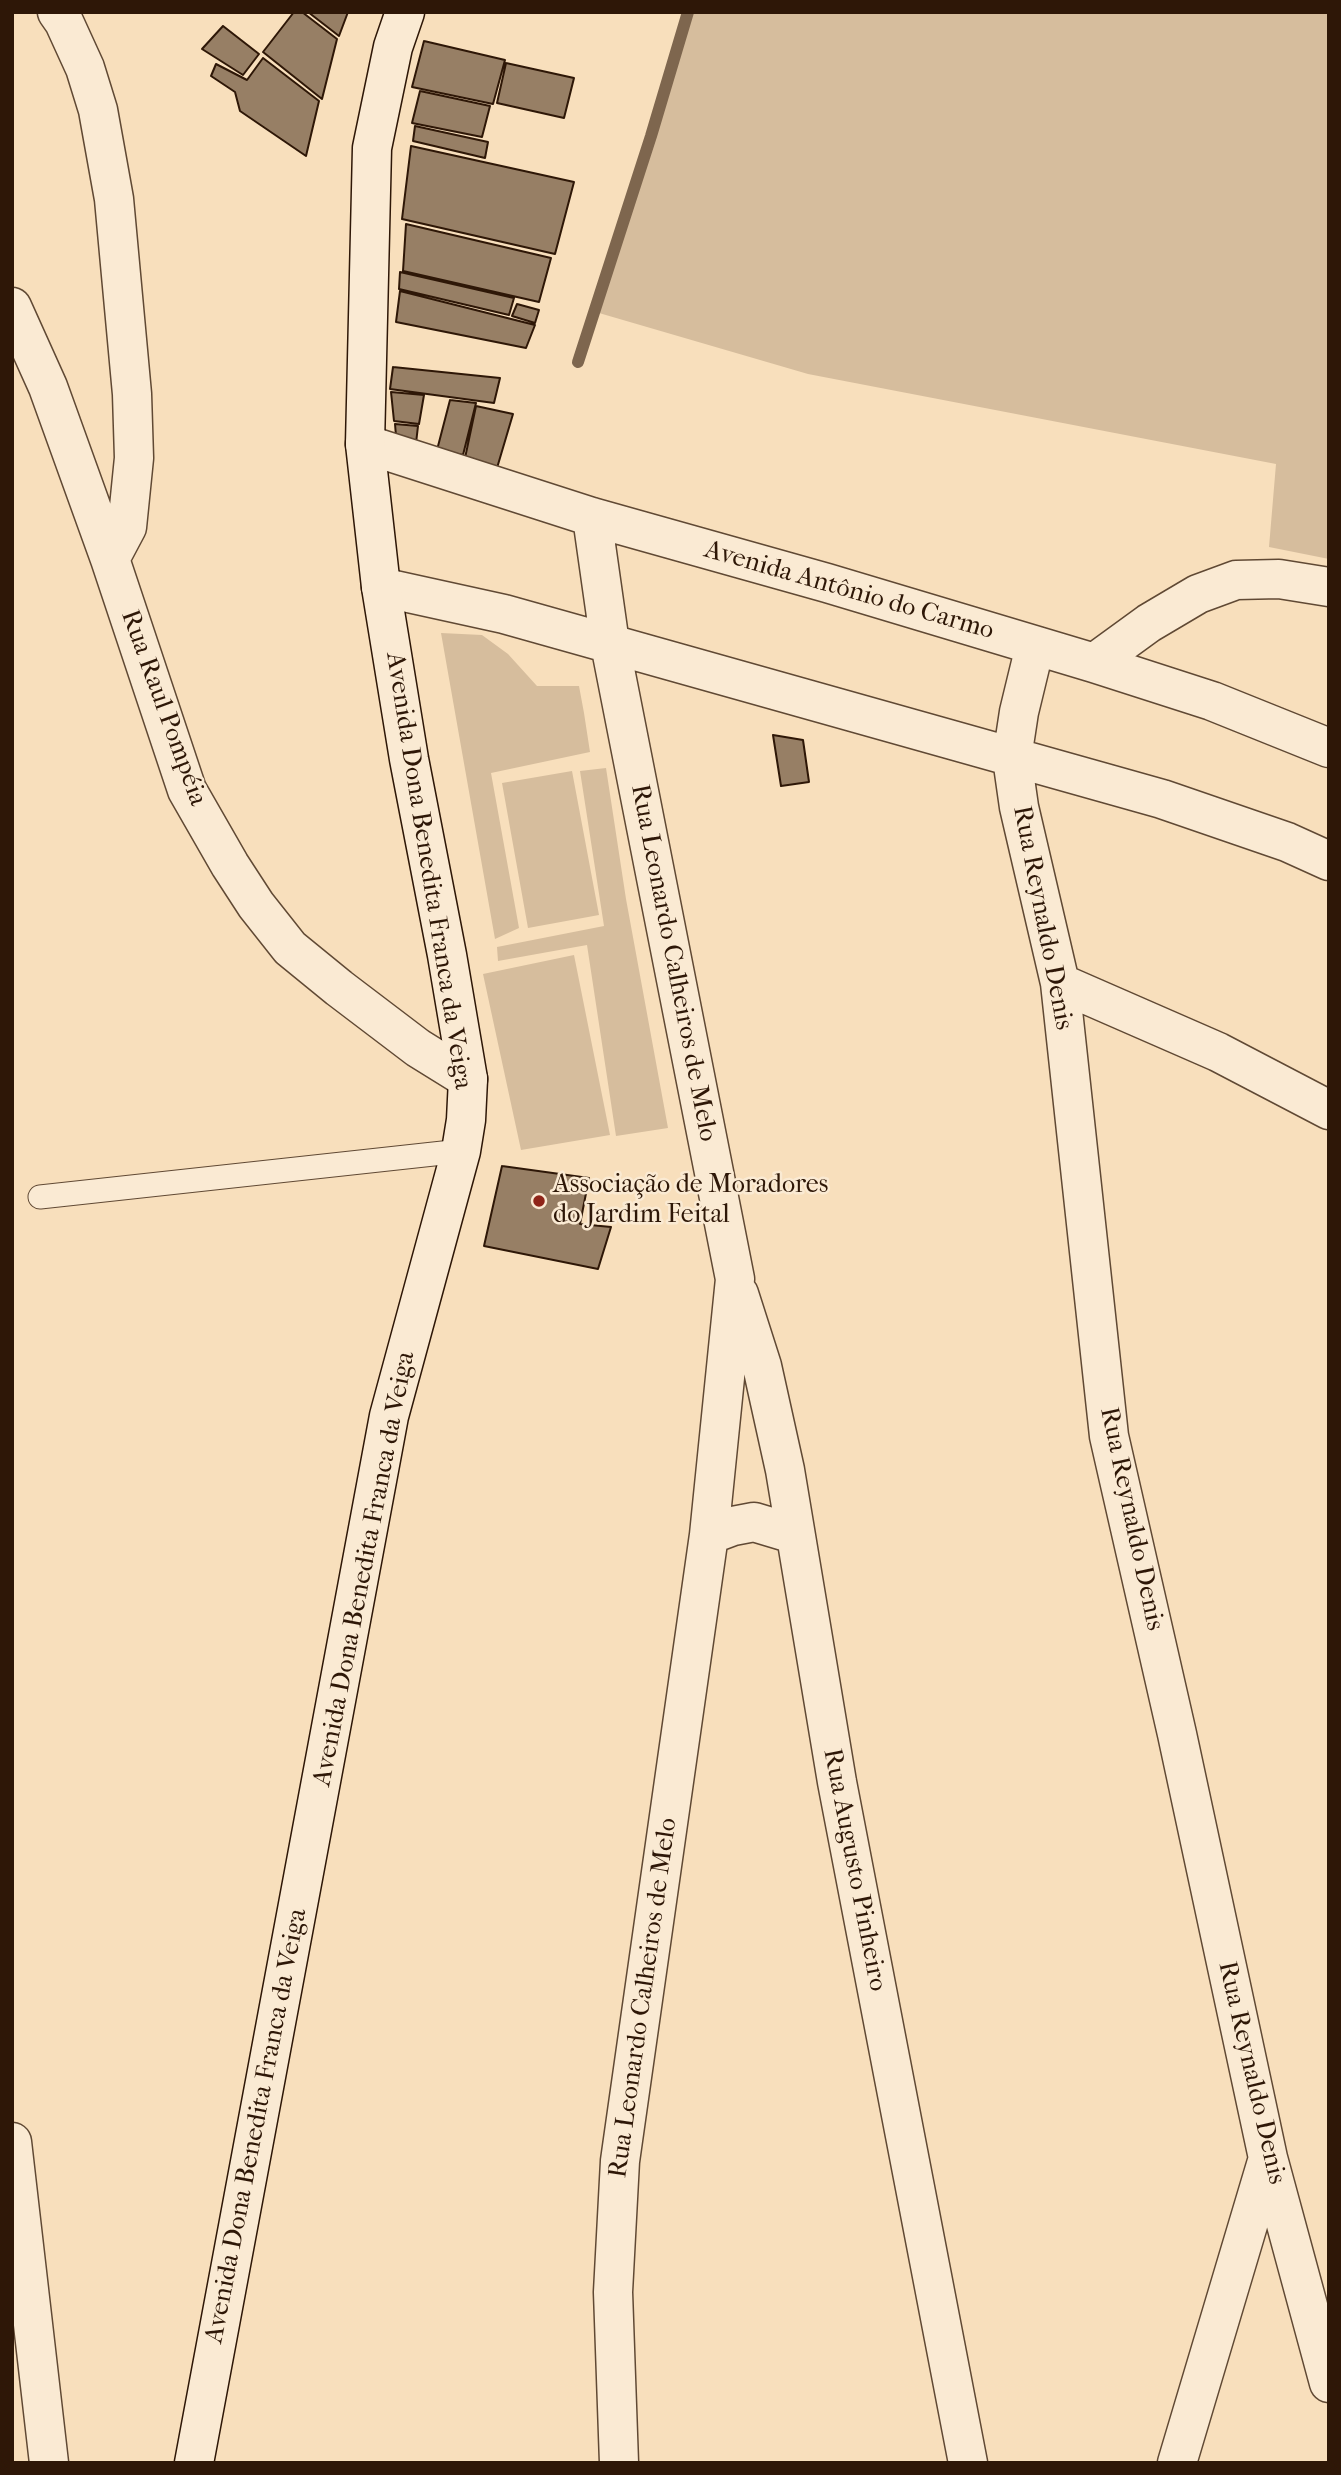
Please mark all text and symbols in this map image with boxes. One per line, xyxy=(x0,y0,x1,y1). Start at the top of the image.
street label: Avenida Antônio do Carmo xyxy=(701,535,997,647)
street label: Rua Raul Pompéia xyxy=(113,606,213,810)
street label: Avenida Dona Benedita Franca da Veiga xyxy=(378,650,478,1092)
street label: Rua Leonardo Calheiros de Melo xyxy=(623,782,723,1144)
street label: Rua Reynaldo Denis xyxy=(1005,803,1079,1033)
place label: Associação de Moradores do Jardim Feital xyxy=(553,1170,828,1232)
marker: Associação de Moradores do Jardim Feital xyxy=(531,1193,547,1209)
street label: Avenida Dona Benedita Franca da Veiga xyxy=(307,1349,423,1789)
street label: Rua Reynaldo Denis xyxy=(1092,1404,1170,1634)
street label: Rua Augusto Pinheiro xyxy=(815,1746,893,1994)
street label: Rua Leonardo Calheiros de Melo xyxy=(603,1816,685,2180)
street label: Avenida Dona Benedita Franca da Veiga xyxy=(199,1906,315,2346)
street label: Rua Reynaldo Denis xyxy=(1210,1959,1292,2187)

